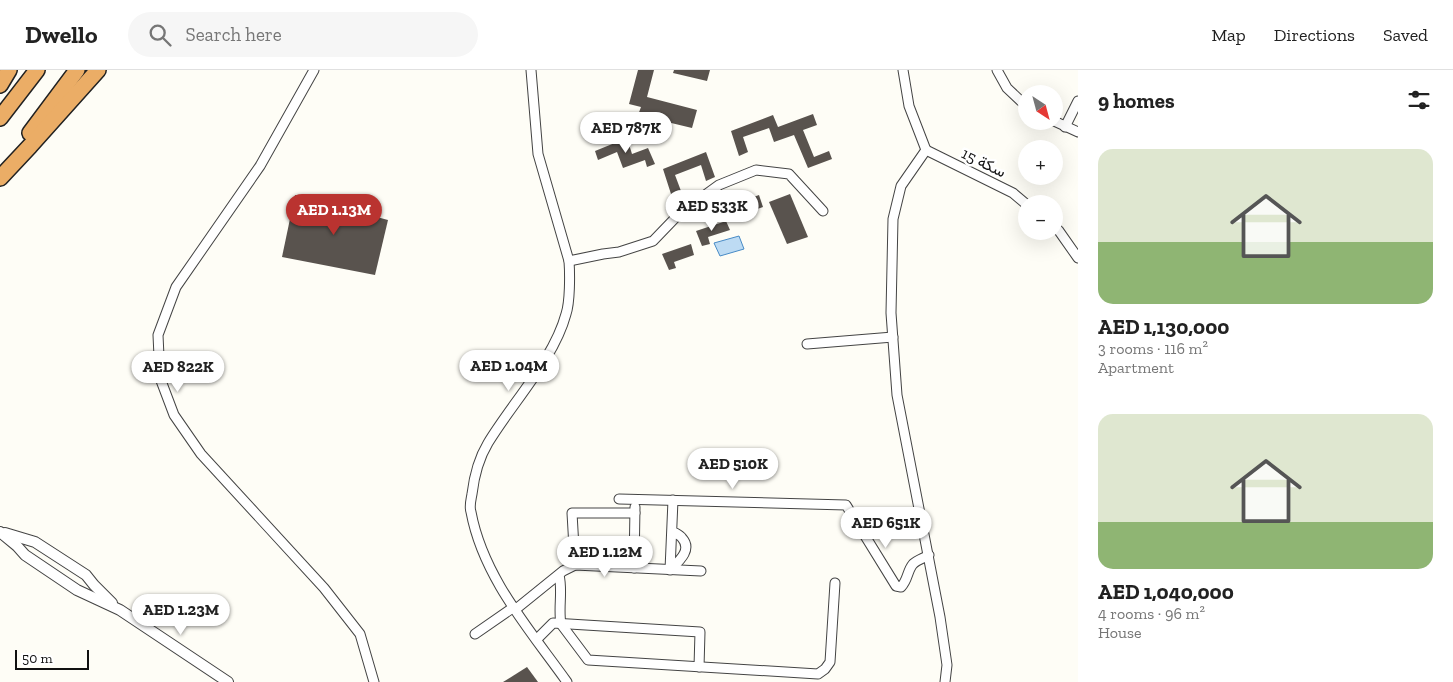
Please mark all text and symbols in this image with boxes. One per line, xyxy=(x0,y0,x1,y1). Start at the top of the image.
search box xyxy=(128,12,478,57)
text: Dwello xyxy=(25,20,98,49)
icon: search xyxy=(146,21,174,49)
text: Search here xyxy=(186,23,282,46)
text: Map xyxy=(1211,24,1246,46)
text: Directions xyxy=(1274,24,1355,46)
text: Saved xyxy=(1383,24,1428,46)
north arrow xyxy=(1018,85,1062,130)
map controls xyxy=(1018,85,1063,240)
icon: filters xyxy=(1405,86,1433,114)
text: 9 homes xyxy=(1098,88,1175,113)
pin: AED 787K xyxy=(574,112,678,154)
text: AED 787K xyxy=(591,118,661,137)
button: + xyxy=(1018,140,1063,185)
street label: سكة 15 xyxy=(958,144,1009,181)
icon: home xyxy=(1221,181,1311,271)
pin: AED 533K xyxy=(660,190,764,232)
pin: AED 1.13M xyxy=(277,194,391,236)
button: − xyxy=(1018,195,1063,240)
text: AED 533K xyxy=(677,196,747,215)
text: AED 1.13M xyxy=(297,200,371,219)
text: AED 1,130,000 xyxy=(1098,314,1229,339)
text: 3 rooms · 116 m² xyxy=(1098,339,1208,358)
pin: AED 822K xyxy=(126,350,230,393)
pin: AED 1.04M xyxy=(452,350,566,392)
text: AED 1.04M xyxy=(470,356,548,375)
text: AED 822K xyxy=(142,357,214,376)
text: Apartment xyxy=(1098,358,1174,377)
icon: home xyxy=(1221,446,1311,536)
pin: AED 510K xyxy=(681,448,785,490)
text: AED 510K xyxy=(698,454,768,473)
pin: AED 651K xyxy=(834,506,938,549)
text: AED 651K xyxy=(852,513,920,532)
pin: AED 1.12M xyxy=(548,536,662,578)
text: AED 1.12M xyxy=(568,542,642,561)
text: AED 1,040,000 xyxy=(1098,579,1234,604)
pin: AED 1.23M xyxy=(124,594,238,636)
text: AED 1.23M xyxy=(143,600,219,619)
text: 4 rooms · 96 m² xyxy=(1098,604,1205,623)
text: House xyxy=(1098,623,1141,642)
scale bar xyxy=(15,647,89,670)
text: 50 m xyxy=(22,650,53,667)

